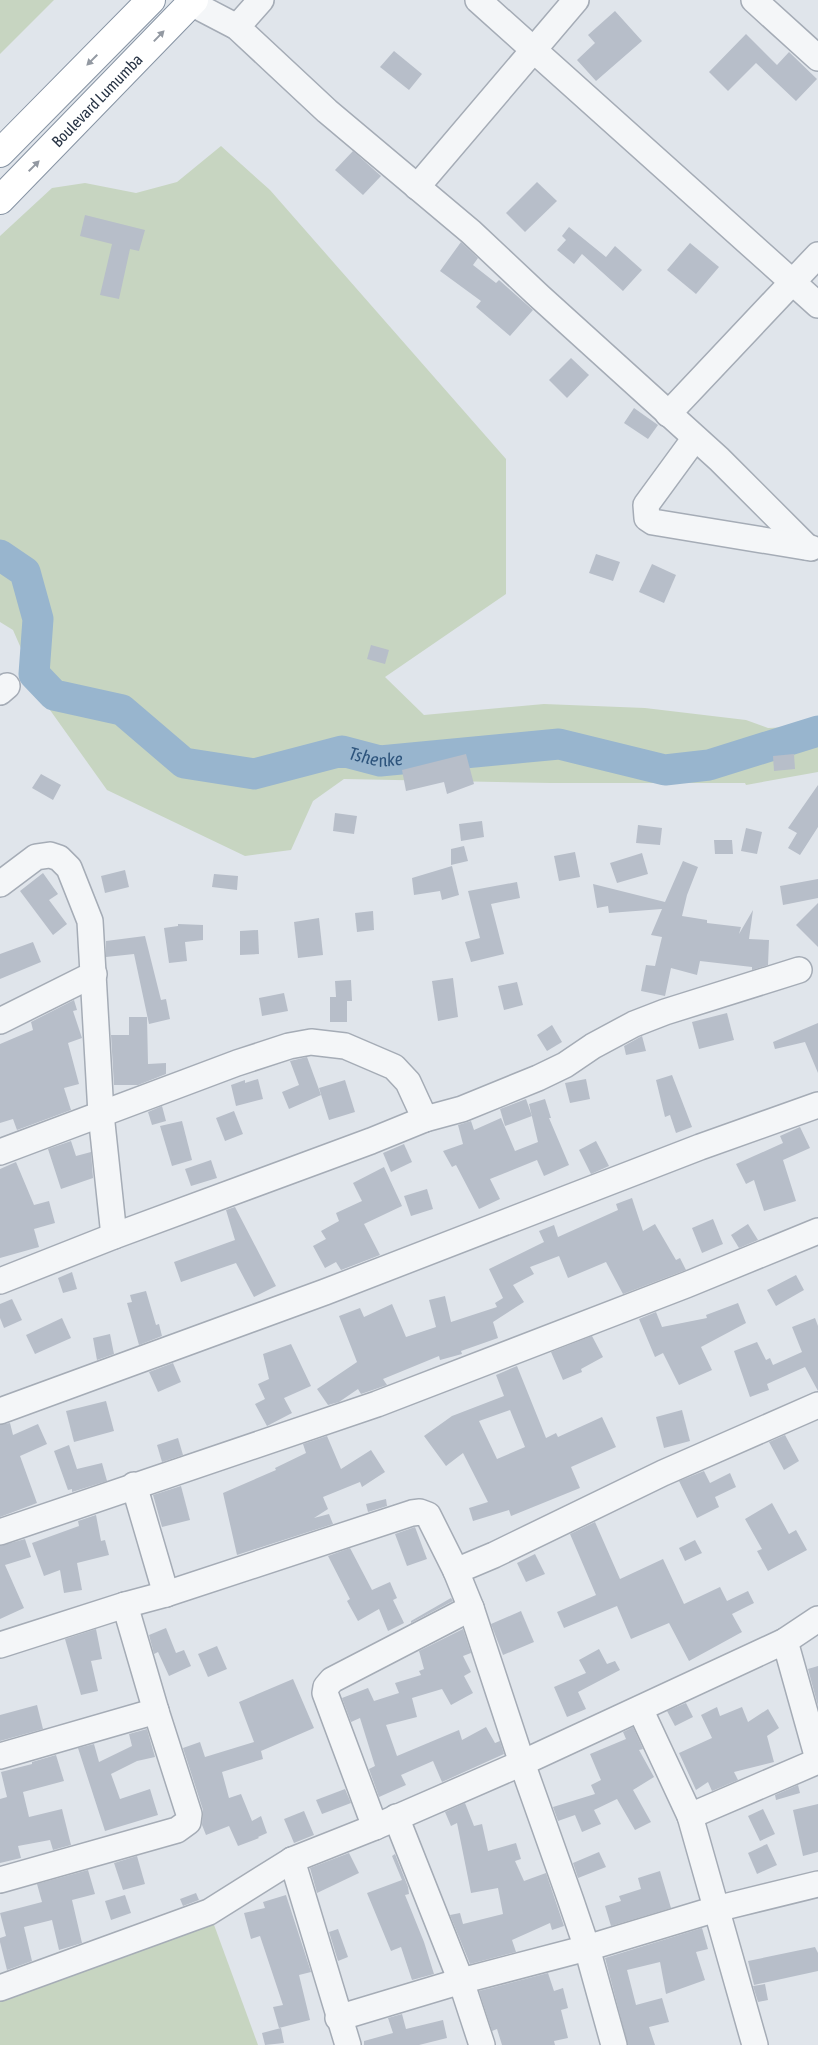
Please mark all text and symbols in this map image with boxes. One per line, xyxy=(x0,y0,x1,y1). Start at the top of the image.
one-way arrow xyxy=(153,30,165,42)
street label: Boulevard Lumumba xyxy=(48,50,146,150)
one-way arrow xyxy=(86,53,98,65)
one-way arrow xyxy=(28,160,40,172)
water label: Tshenke xyxy=(347,742,404,771)

